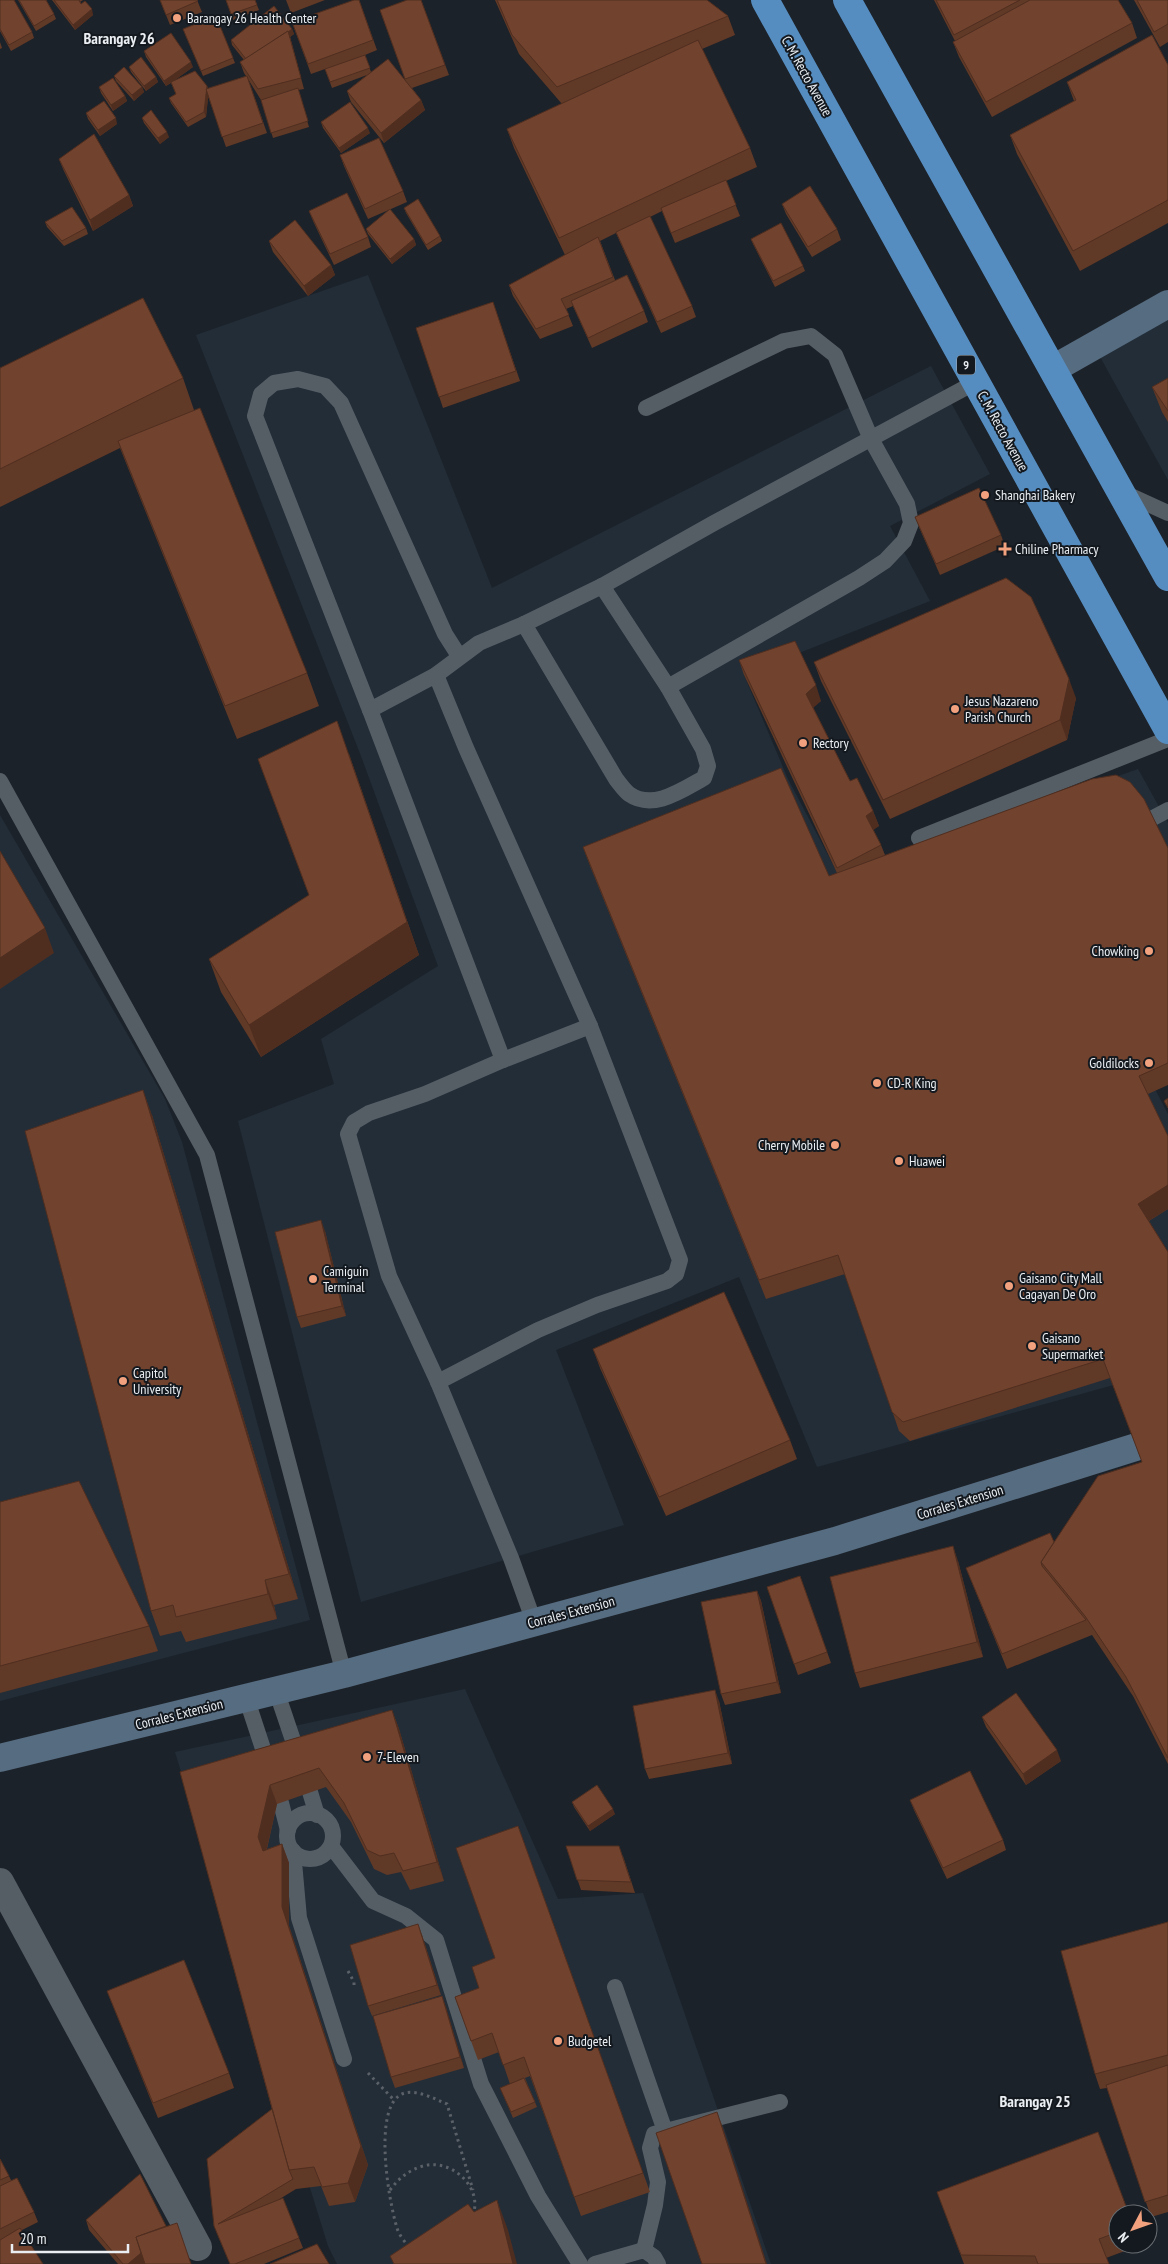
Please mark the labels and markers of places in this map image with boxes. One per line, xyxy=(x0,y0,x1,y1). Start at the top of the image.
place label: Barangay 26 Health Center xyxy=(187,9,316,27)
marker: Barangay 26 Health Center xyxy=(171,12,183,24)
place label: Shanghai Bakery xyxy=(995,486,1076,504)
marker: Shanghai Bakery xyxy=(979,489,991,501)
place label: Chiline Pharmacy xyxy=(1015,540,1099,558)
marker: Chiline Pharmacy xyxy=(999,543,1011,555)
place label: Jesus Nazareno Parish Church xyxy=(964,692,1038,726)
marker: Jesus Nazareno Parish Church xyxy=(949,703,961,715)
place label: Rectory xyxy=(813,734,849,752)
marker: Rectory xyxy=(797,737,809,749)
place label: Chowking xyxy=(1092,942,1139,960)
marker: Chowking xyxy=(1143,945,1155,957)
place label: Goldilocks xyxy=(1089,1054,1139,1072)
marker: Goldilocks xyxy=(1143,1057,1155,1069)
place label: CD-R King xyxy=(887,1074,937,1092)
marker: CD-R King xyxy=(871,1077,883,1089)
place label: Cherry Mobile xyxy=(758,1136,825,1154)
marker: Cherry Mobile xyxy=(829,1139,841,1151)
place label: Huawei xyxy=(909,1152,945,1170)
marker: Huawei xyxy=(893,1155,905,1167)
place label: Camiguin Terminal xyxy=(323,1262,368,1296)
place label: Gaisano City Mall Cagayan De Oro xyxy=(1019,1269,1103,1303)
marker: Camiguin Terminal xyxy=(307,1273,319,1285)
marker: Gaisano City Mall Cagayan De Oro xyxy=(1003,1280,1015,1292)
place label: Gaisano Supermarket xyxy=(1042,1329,1103,1363)
marker: Gaisano Supermarket xyxy=(1026,1340,1038,1352)
place label: Capitol University xyxy=(133,1364,182,1398)
marker: Capitol University xyxy=(117,1375,129,1387)
place label: 7-Eleven xyxy=(377,1748,419,1766)
marker: 7-Eleven xyxy=(361,1751,373,1763)
place label: Budgetel xyxy=(568,2032,612,2050)
marker: Budgetel xyxy=(552,2035,564,2047)

